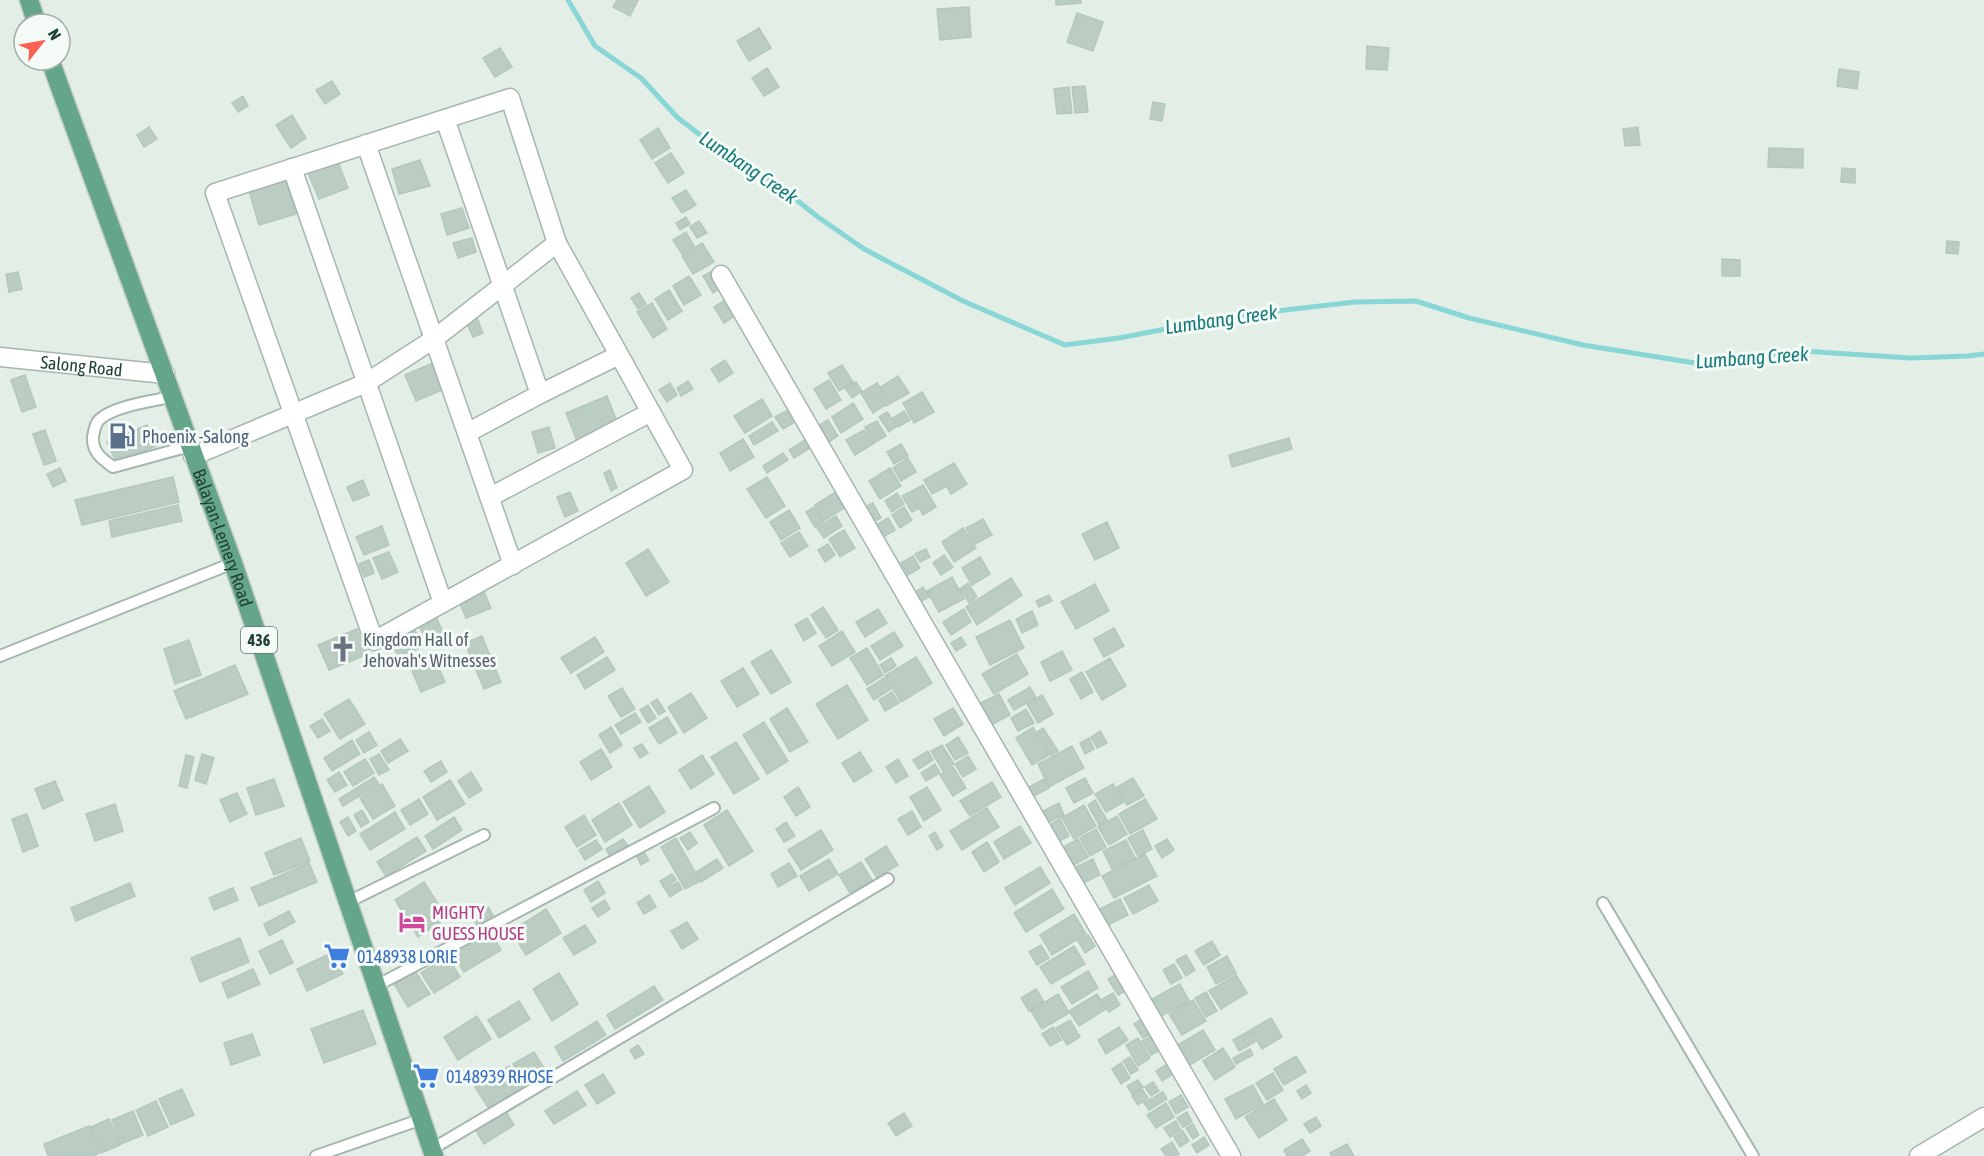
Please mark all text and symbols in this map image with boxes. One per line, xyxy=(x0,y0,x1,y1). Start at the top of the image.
north arrow xyxy=(12,12,72,72)
text: N xyxy=(45,26,65,43)
water label: Lumbang Creek xyxy=(696,126,803,208)
water label: Lumbang Creek xyxy=(1163,300,1279,338)
water label: Lumbang Creek xyxy=(1695,342,1810,372)
street label: Salong Road xyxy=(40,351,124,380)
fuel station icon: Phoenix -Salong xyxy=(107,421,137,451)
place label: Phoenix -Salong xyxy=(142,426,249,447)
street label: Balayan-Lemery Road xyxy=(189,466,257,609)
road number: 436 xyxy=(241,627,277,653)
place label: Kingdom Hall of Jehovah's Witnesses xyxy=(363,629,496,671)
church icon: Kingdom Hall of Jehovah's Witnesses xyxy=(328,634,358,664)
place label: MIGHTY GUESS HOUSE xyxy=(432,902,525,944)
hotel icon: MIGHTY GUESS HOUSE xyxy=(397,907,427,937)
supermarket icon: 0148938 LORIE xyxy=(322,941,352,971)
place label: 0148938 LORIE xyxy=(357,946,457,967)
supermarket icon: 0148939 RHOSE xyxy=(411,1061,441,1091)
place label: 0148939 RHOSE xyxy=(446,1066,553,1087)

